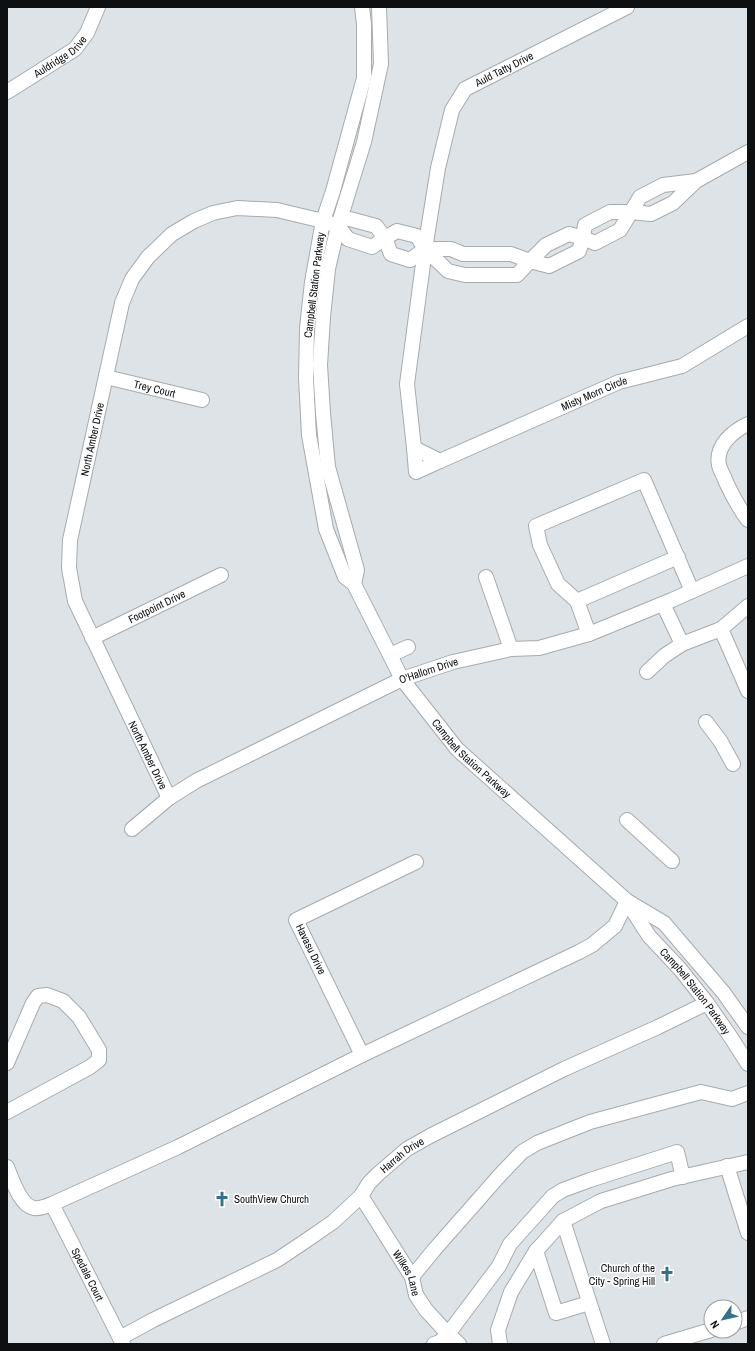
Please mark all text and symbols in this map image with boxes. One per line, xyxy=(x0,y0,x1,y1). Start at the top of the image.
street label: Auldridge Drive xyxy=(30,33,90,81)
street label: Auld Tatty Drive xyxy=(472,48,536,90)
street label: Campbell Station Parkway xyxy=(301,231,327,339)
street label: Misty Morn Circle xyxy=(559,373,629,414)
street label: Trey Court xyxy=(132,377,177,401)
street label: North Amber Drive xyxy=(77,401,107,477)
street label: Footpoint Drive xyxy=(126,587,188,626)
street label: O'Hallorn Drive xyxy=(397,654,459,687)
street label: Campbell Station Parkway xyxy=(429,716,514,801)
street label: North Amber Drive xyxy=(125,718,171,792)
street label: Havasu Drive xyxy=(293,921,329,977)
street label: Campbell Station Parkway xyxy=(657,945,734,1037)
street label: Harrah Drive xyxy=(377,1134,426,1176)
church icon: SouthView Church xyxy=(213,1190,231,1208)
place label: SouthView Church xyxy=(234,1192,309,1206)
street label: Spedale Court xyxy=(68,1246,107,1304)
street label: Wilkes Lane xyxy=(390,1247,423,1297)
place label: Church of the City - Spring Hill xyxy=(589,1261,655,1288)
church icon: Church of the City - Spring Hill xyxy=(658,1265,676,1283)
north arrow xyxy=(703,1299,743,1339)
text: N xyxy=(707,1318,722,1331)

